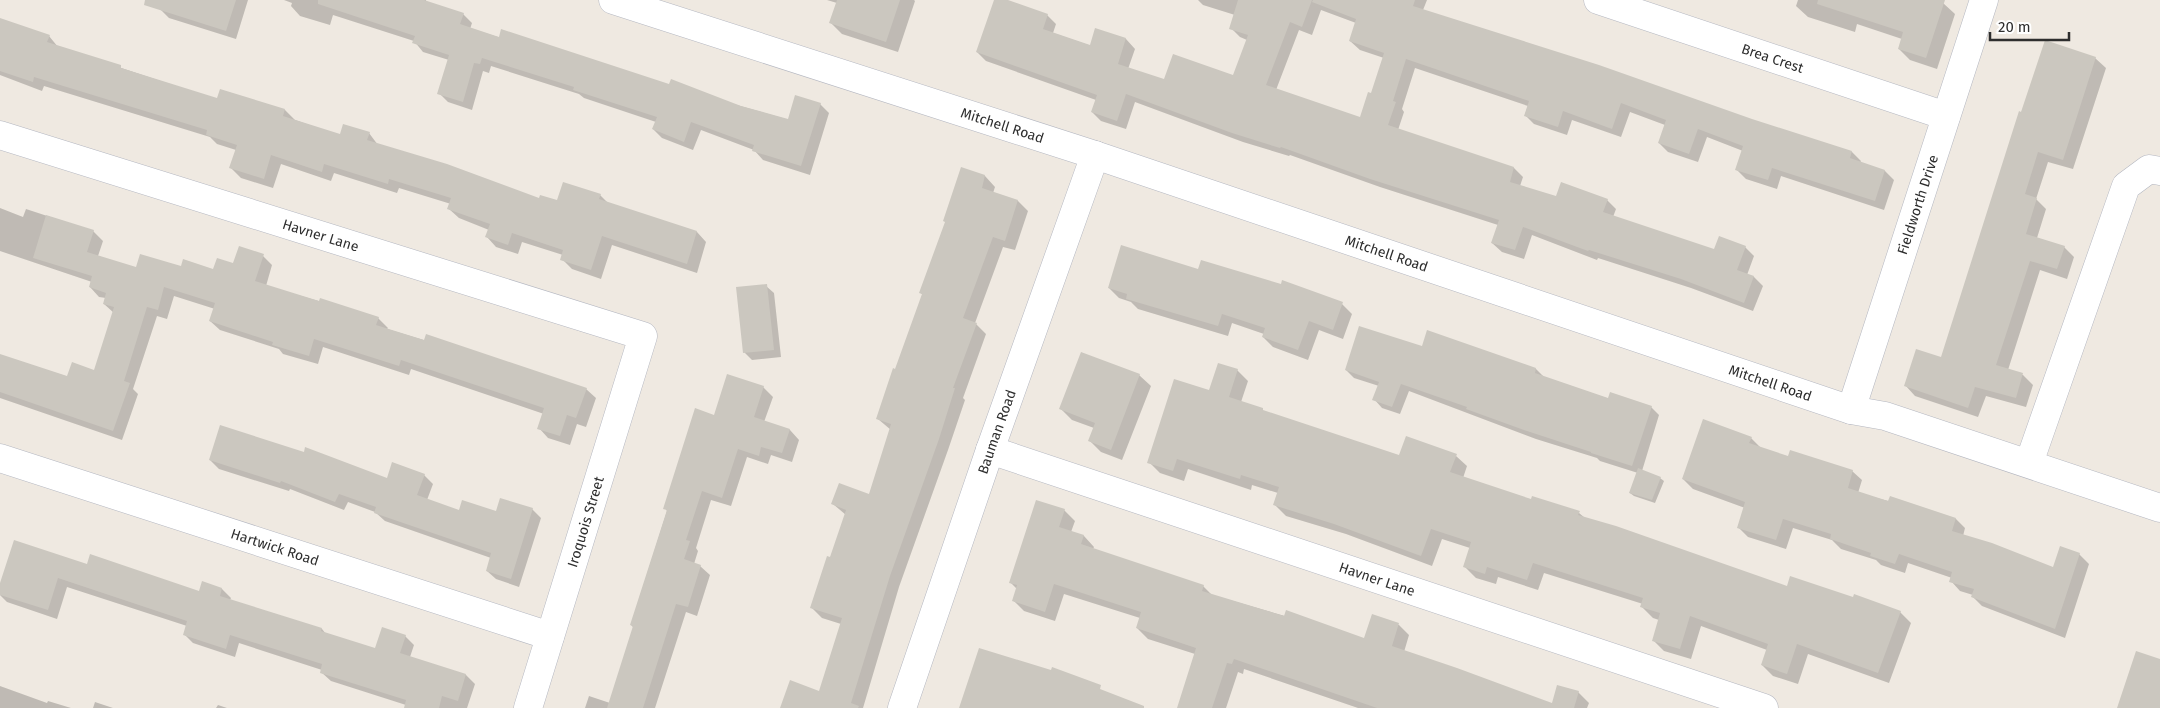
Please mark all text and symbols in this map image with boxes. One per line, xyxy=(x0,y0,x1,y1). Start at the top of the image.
scale bar xyxy=(1990,10,2069,42)
text: 20 m xyxy=(1998,18,2031,36)
street label: Brea Crest xyxy=(1739,40,1807,77)
street label: Mitchell Road xyxy=(959,104,1046,147)
street label: Fieldworth Drive xyxy=(1894,152,1942,257)
street label: Havner Lane xyxy=(280,215,361,255)
street label: Mitchell Road xyxy=(1343,231,1430,275)
street label: Mitchell Road xyxy=(1727,361,1814,405)
street label: Bauman Road xyxy=(974,387,1019,476)
street label: Iroquois Street xyxy=(564,474,608,570)
street label: Hartwick Road xyxy=(229,525,321,569)
street label: Havner Lane xyxy=(1337,558,1417,600)

